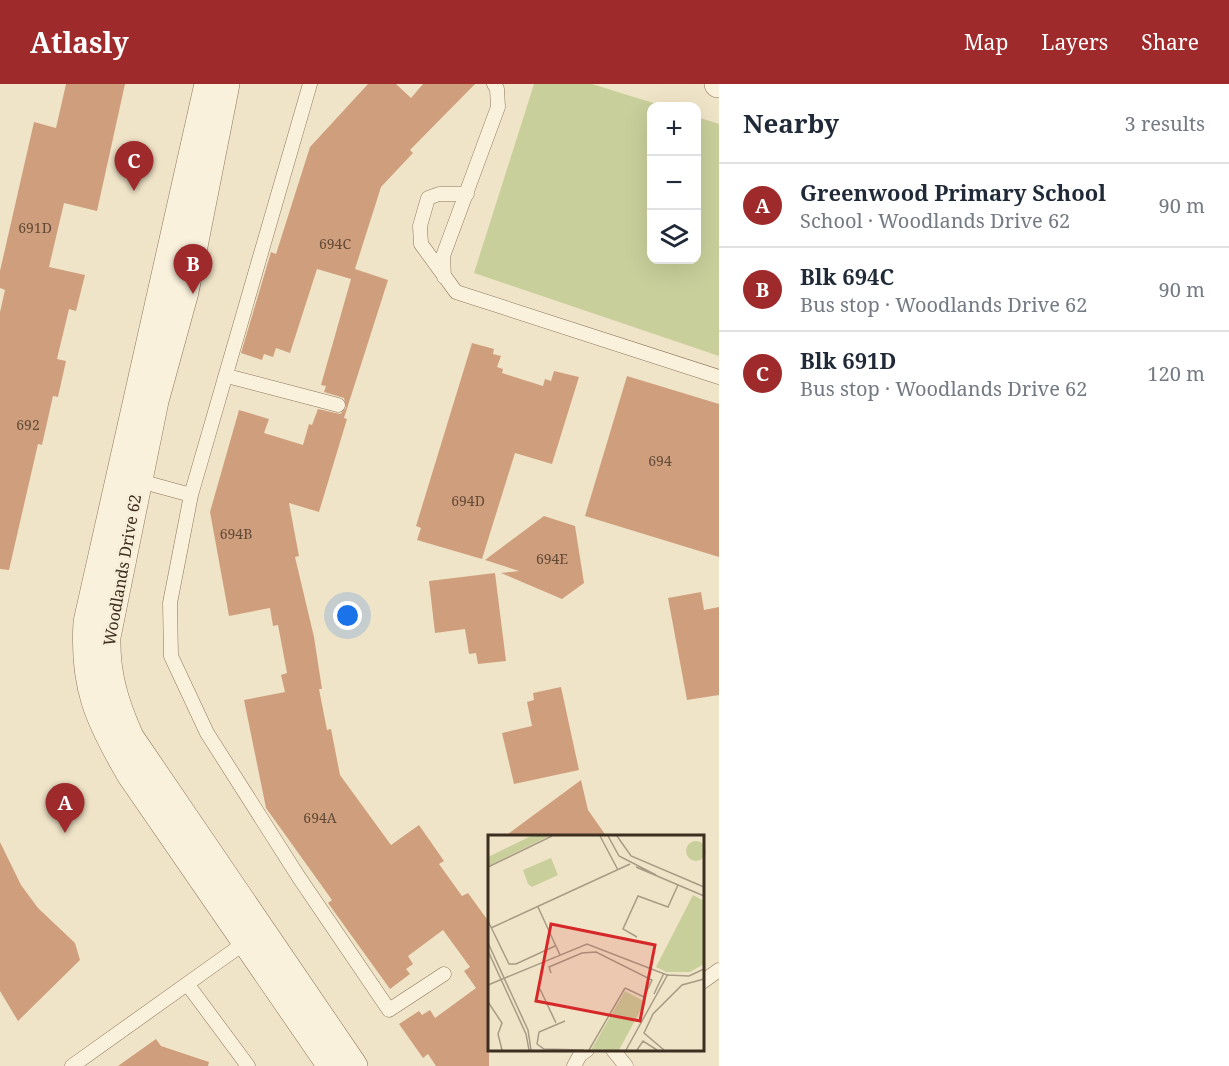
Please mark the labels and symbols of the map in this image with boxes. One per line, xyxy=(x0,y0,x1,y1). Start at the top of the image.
pin: C xyxy=(114,141,154,191)
house number: 691D xyxy=(18,218,52,237)
house number: 694C xyxy=(319,234,351,253)
pin: B xyxy=(174,244,212,294)
house number: 692 xyxy=(16,415,40,434)
house number: 694 xyxy=(648,451,672,470)
house number: 694D xyxy=(451,491,485,510)
street label: Woodlands Drive 62 xyxy=(98,492,146,648)
house number: 694B xyxy=(220,524,252,543)
house number: 694E xyxy=(536,549,568,568)
your location xyxy=(333,601,362,630)
pin: A xyxy=(46,784,84,833)
house number: 694A xyxy=(303,808,337,827)
inset map xyxy=(488,835,704,1051)

